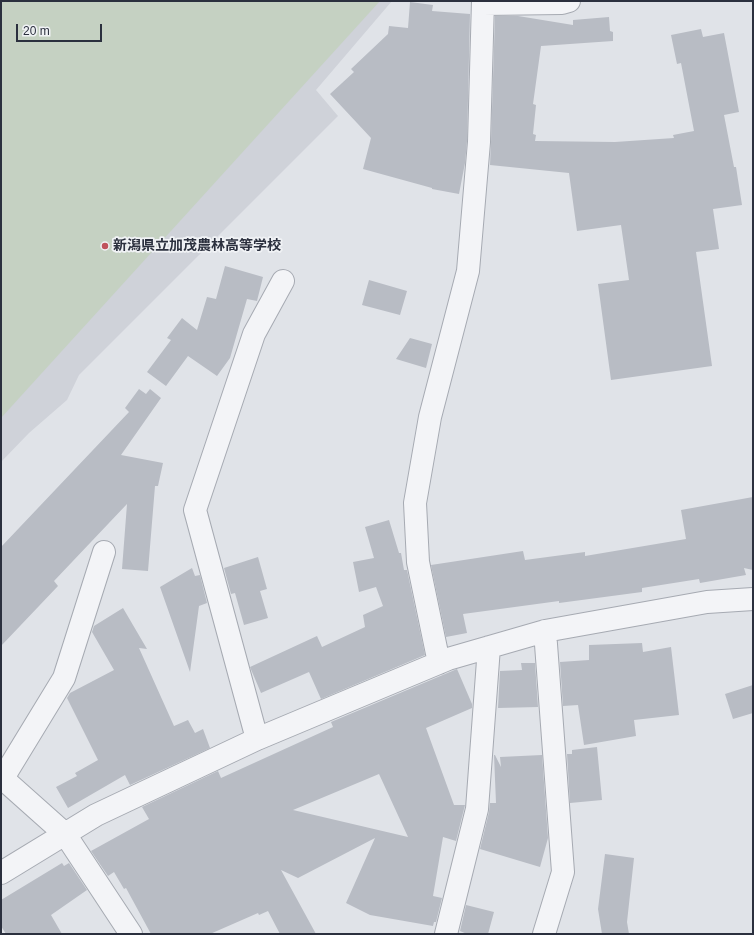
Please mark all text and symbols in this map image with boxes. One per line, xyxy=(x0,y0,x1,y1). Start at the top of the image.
scale bar xyxy=(18,16,104,42)
text: 20 m xyxy=(23,24,50,38)
place label: 新潟県立加茂農林高等学校 xyxy=(113,238,281,254)
marker: 新潟県立加茂農林高等学校 xyxy=(100,241,110,251)

